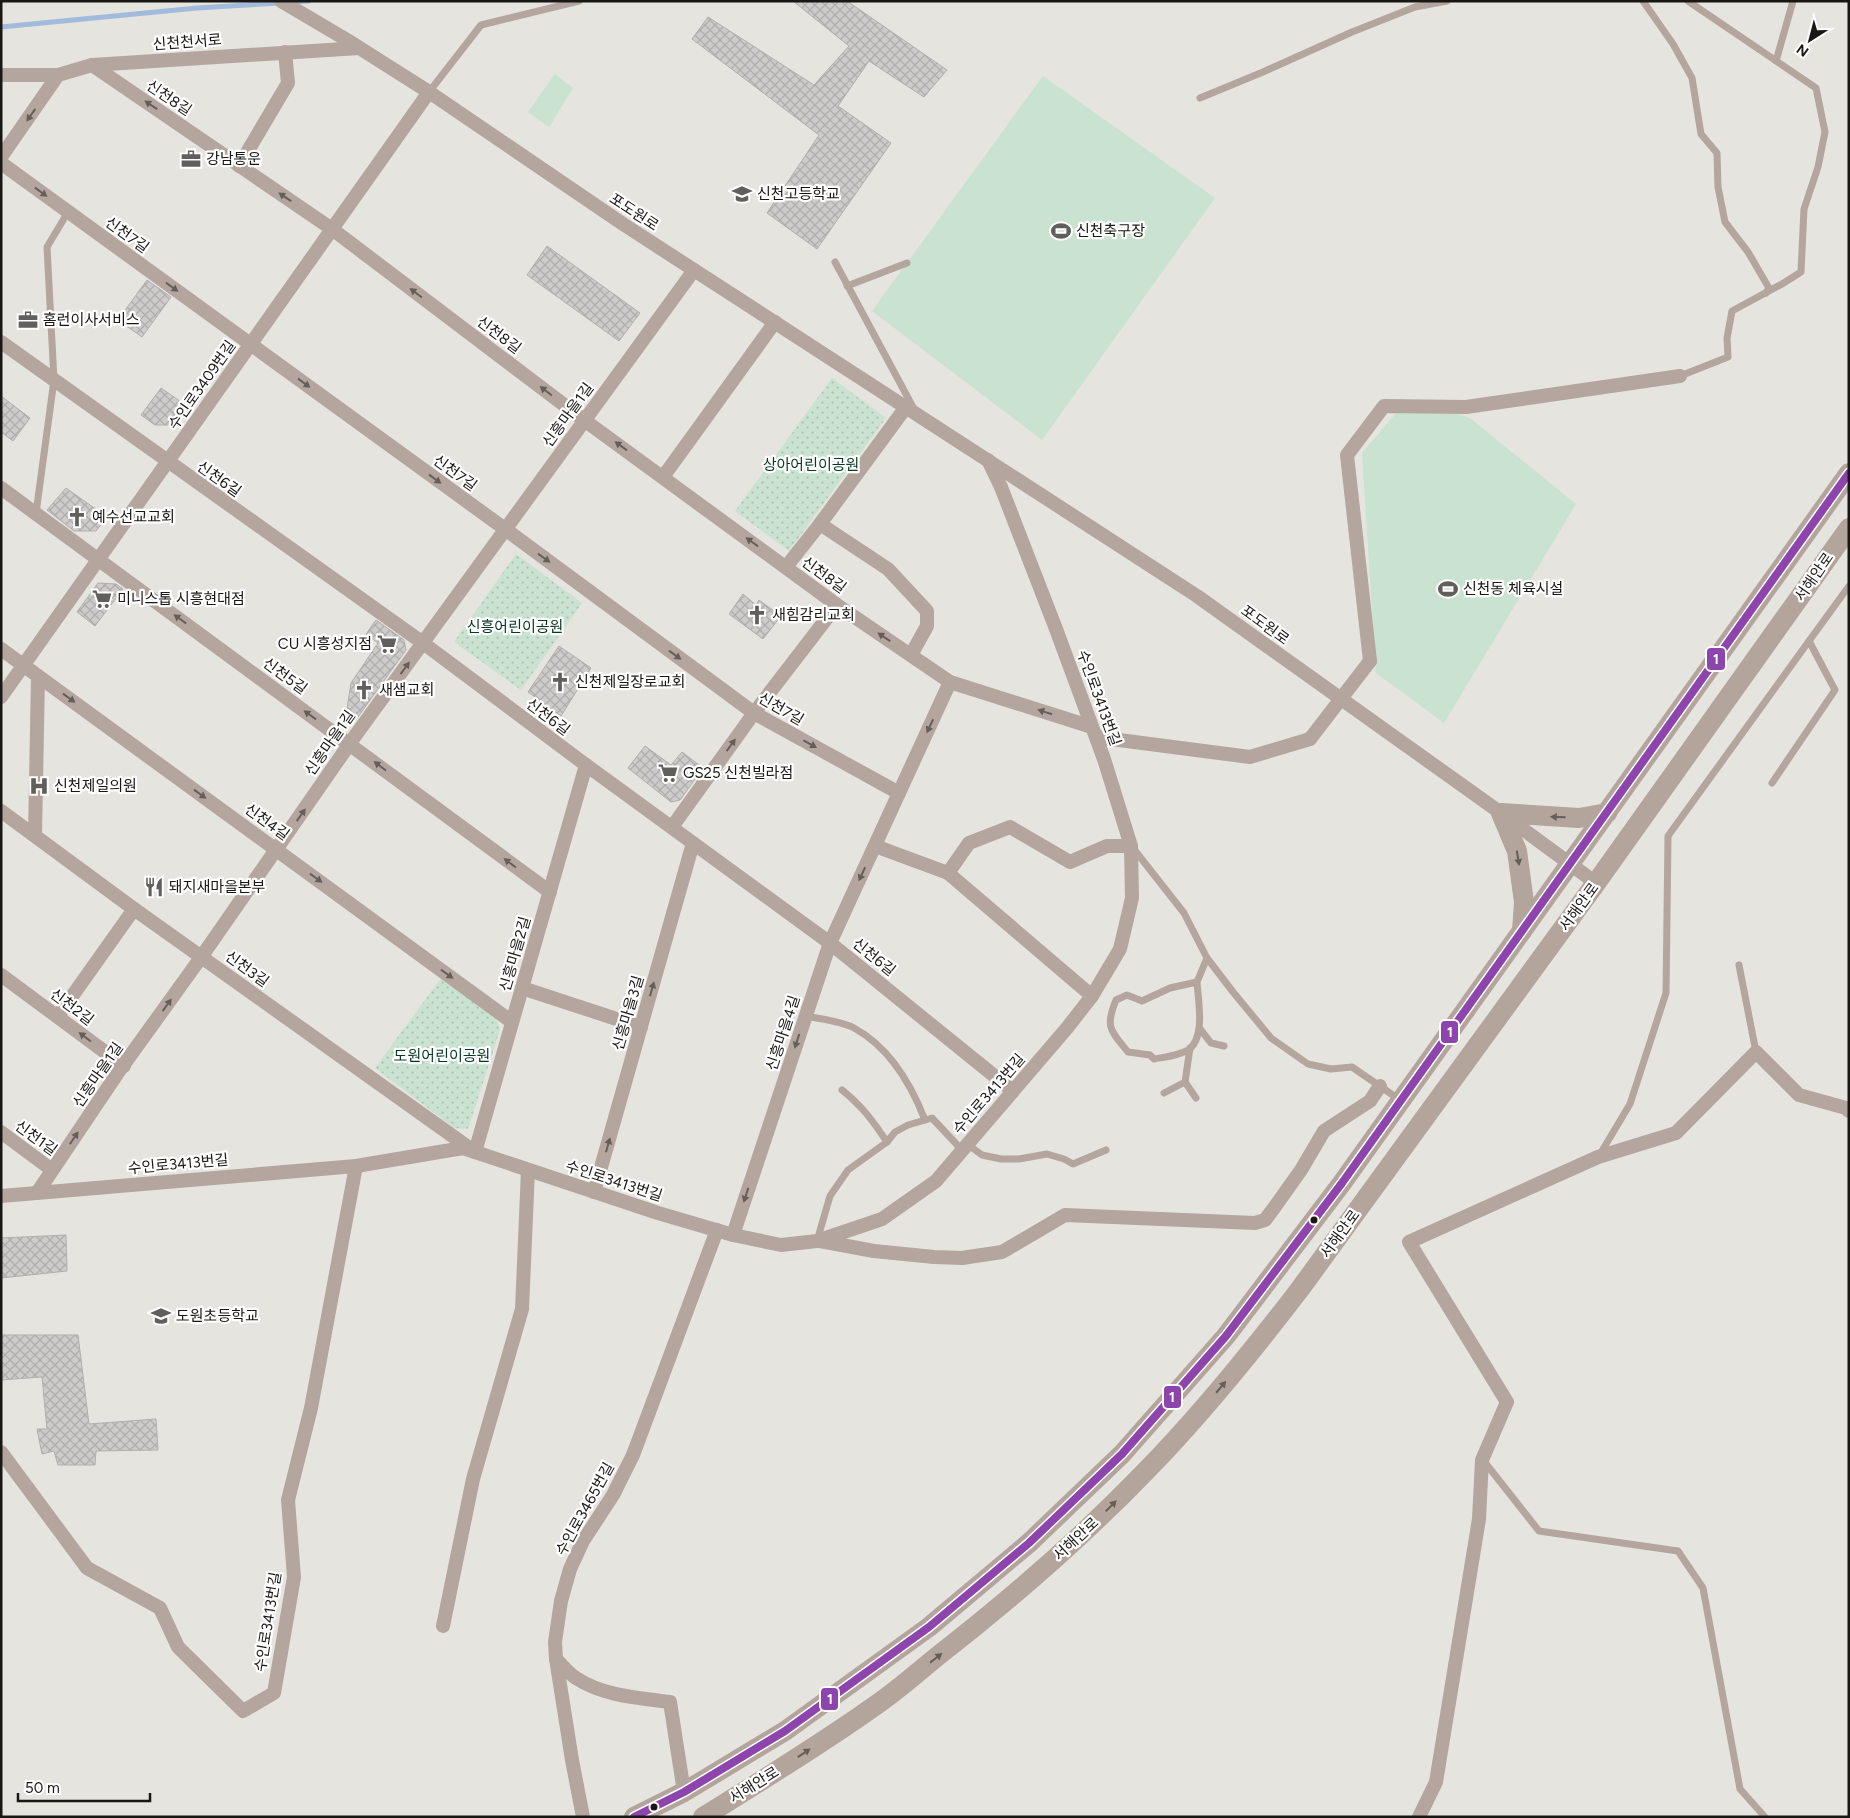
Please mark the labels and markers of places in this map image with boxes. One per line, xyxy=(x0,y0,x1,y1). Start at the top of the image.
office icon: 강남통운 xyxy=(180,148,202,170)
place label: 강남통운 xyxy=(206,150,261,168)
school or university icon: 신천고등학교 xyxy=(731,183,753,205)
place label: 신천고등학교 xyxy=(757,185,840,203)
sports icon: 신천축구장 xyxy=(1050,220,1072,242)
place label: 신천축구장 xyxy=(1076,222,1145,240)
office icon: 홈런이사서비스 xyxy=(17,309,39,331)
place label: 홈런이사서비스 xyxy=(43,311,140,329)
church icon: 예수선교교회 xyxy=(66,506,88,528)
place label: 예수선교교회 xyxy=(92,508,175,526)
sports icon: 신천동 체육시설 xyxy=(1437,578,1459,600)
place label: 신천동 체육시설 xyxy=(1463,580,1563,598)
supermarket icon: 미니스톱 시흥현대점 xyxy=(91,588,113,610)
place label: 미니스톱 시흥현대점 xyxy=(117,590,245,608)
church icon: 새힘감리교회 xyxy=(746,604,768,626)
place label: 새힘감리교회 xyxy=(772,606,855,624)
supermarket icon: CU 시흥성지점 xyxy=(376,633,398,655)
place label: CU 시흥성지점 xyxy=(278,635,372,653)
church icon: 신천제일장로교회 xyxy=(549,671,571,693)
place label: 신천제일장로교회 xyxy=(575,673,685,691)
church icon: 새샘교회 xyxy=(353,679,375,701)
place label: 새샘교회 xyxy=(379,681,434,699)
supermarket icon: GS25 신천빌라점 xyxy=(657,762,679,784)
place label: GS25 신천빌라점 xyxy=(683,764,793,782)
hospital icon: 신천제일의원 xyxy=(28,775,50,797)
place label: 신천제일의원 xyxy=(54,777,137,795)
restaurant icon: 돼지새마을본부 xyxy=(143,876,165,898)
place label: 돼지새마을본부 xyxy=(169,878,266,896)
unlabelled marker xyxy=(1309,1215,1319,1225)
school or university icon: 도원초등학교 xyxy=(150,1305,172,1327)
place label: 도원초등학교 xyxy=(176,1307,259,1325)
unlabelled marker xyxy=(649,1802,659,1812)

